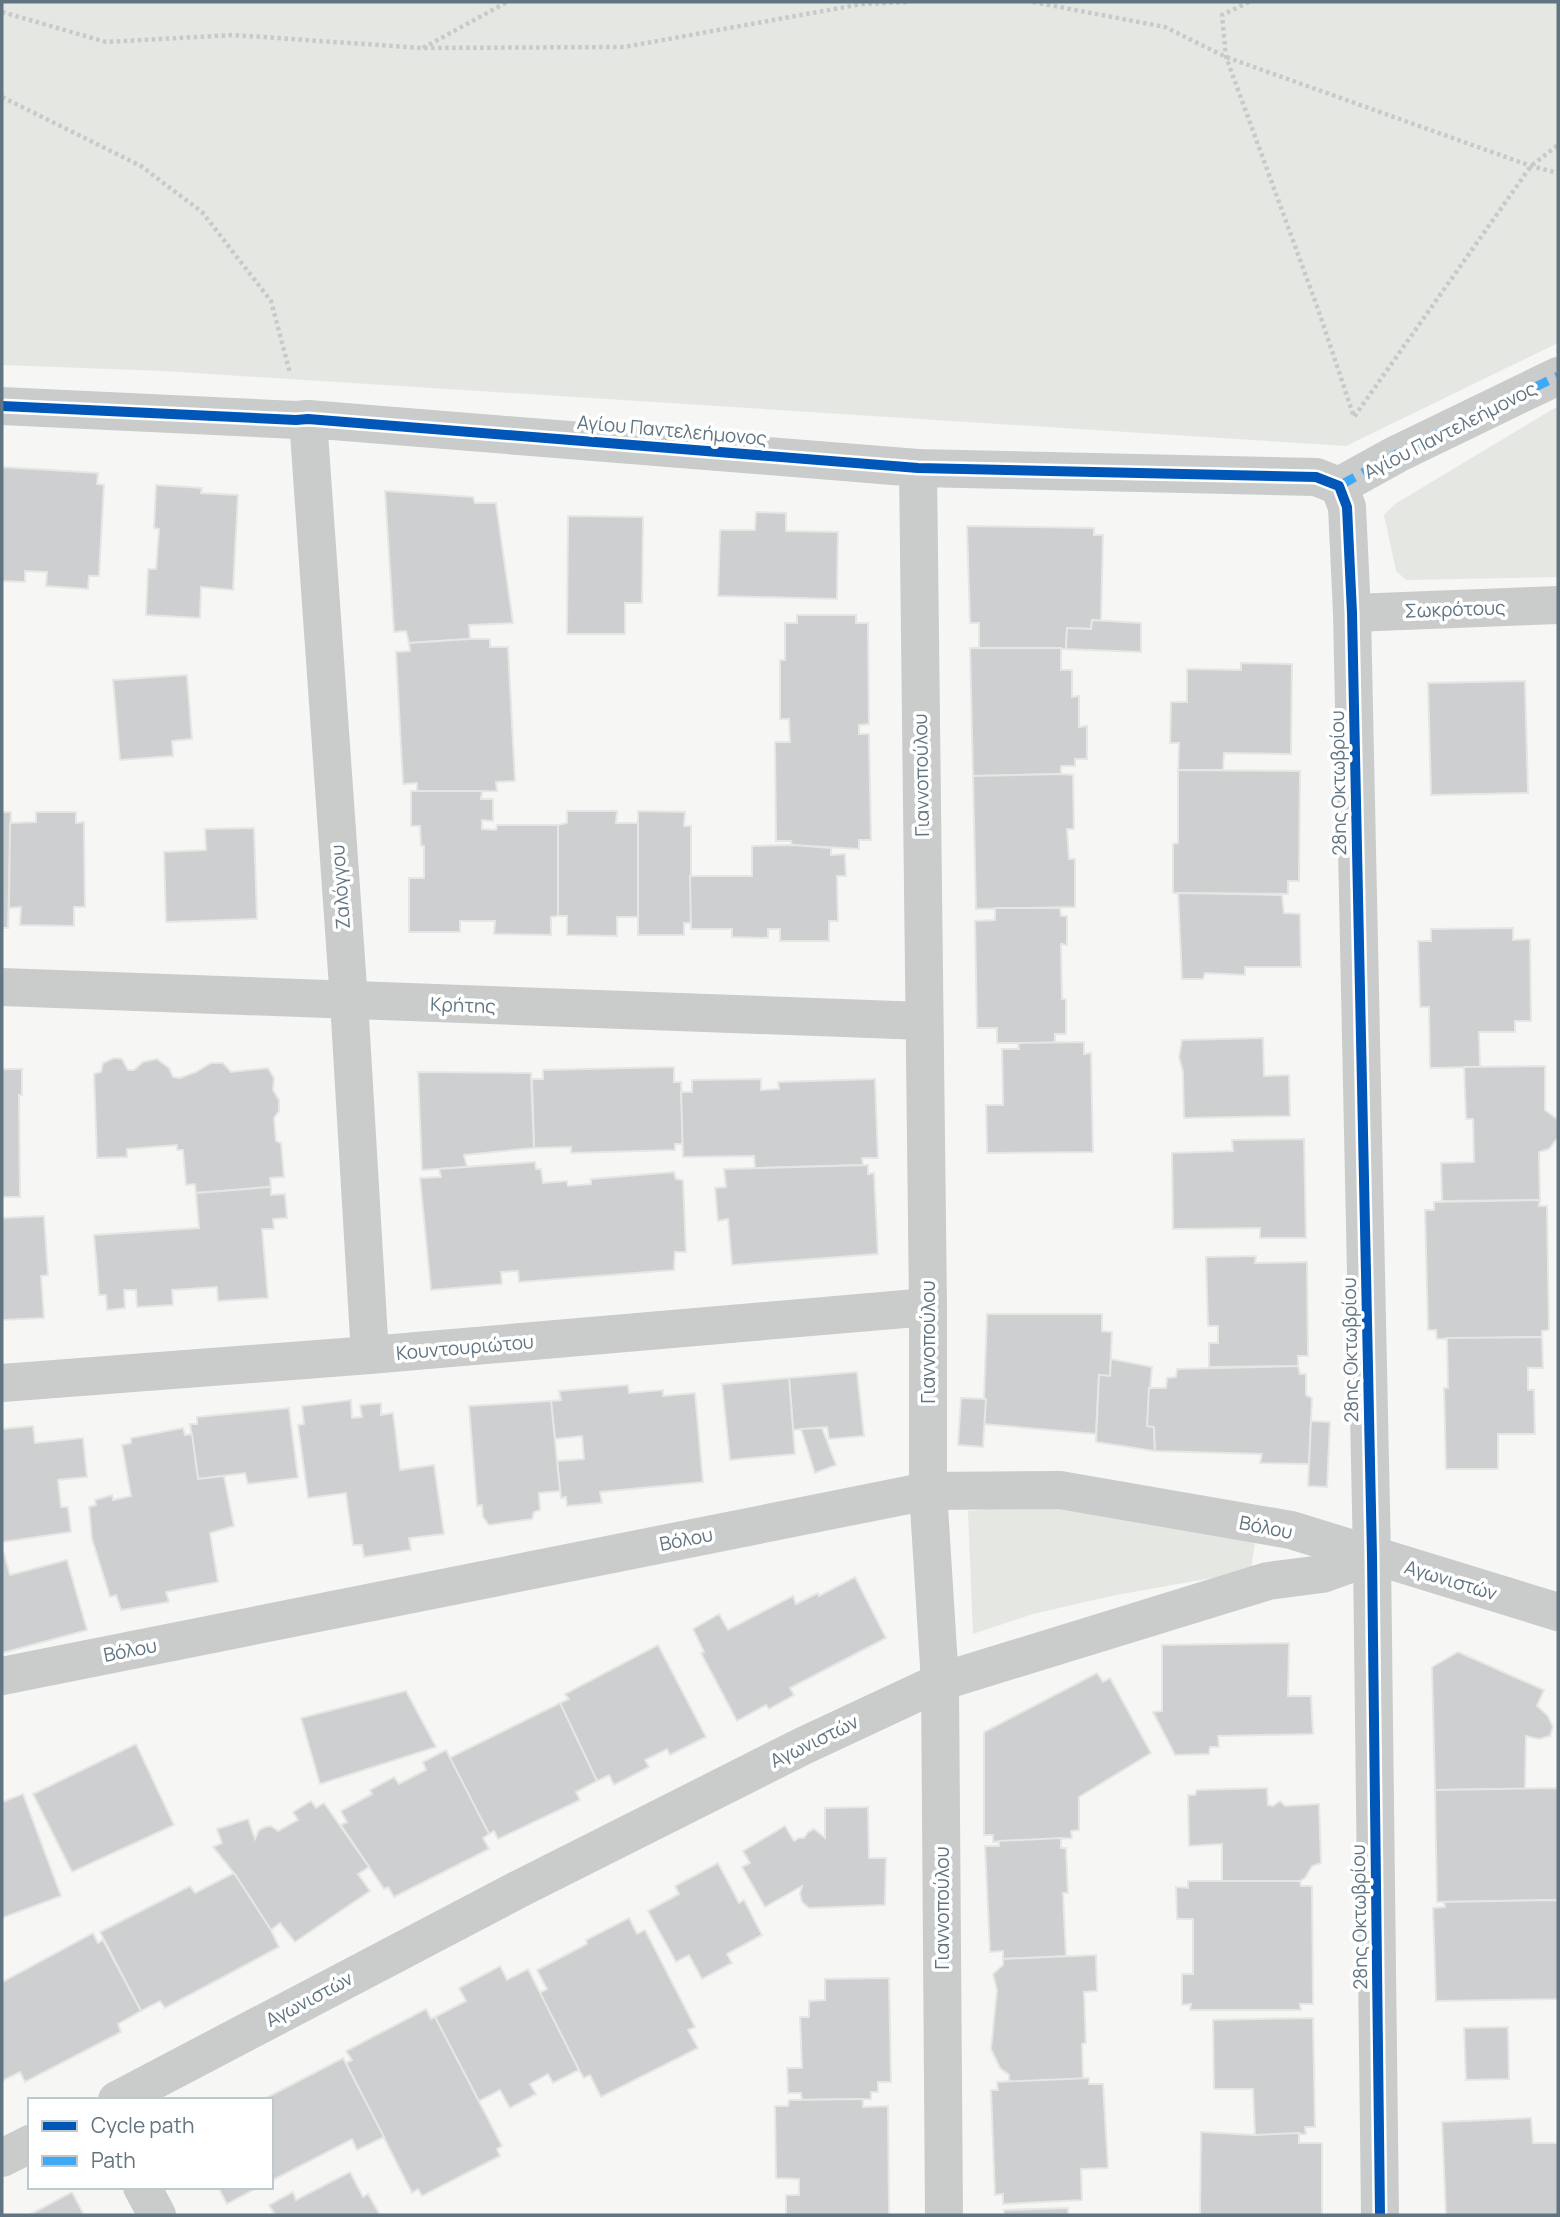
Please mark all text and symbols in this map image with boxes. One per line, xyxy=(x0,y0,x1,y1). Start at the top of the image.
street label: Αγίου Παντελεήμονος xyxy=(1359,375,1541,485)
street label: Αγίου Παντελεήμονος xyxy=(576,409,768,451)
street label: Σωκρότους xyxy=(1404,594,1506,624)
street label: 28ης Οκτωβρίου xyxy=(1324,710,1352,856)
street label: Γιαννοπούλου xyxy=(907,713,935,837)
street label: Ζαλόγγου xyxy=(324,844,356,930)
street label: Κρήτης xyxy=(430,991,496,1019)
street label: 28ης Οκτωβρίου xyxy=(1336,1277,1364,1423)
street label: Γιαννοπούλου xyxy=(915,1280,941,1404)
street label: Κουντουριώτου xyxy=(395,1328,535,1366)
street label: Βόλου xyxy=(1237,1509,1295,1545)
street label: Βόλου xyxy=(657,1521,715,1557)
street label: Αγωνιστών xyxy=(1402,1554,1501,1606)
street label: Βόλου xyxy=(101,1632,159,1668)
street label: Αγωνιστών xyxy=(765,1708,863,1774)
street label: 28ης Οκτωβρίου xyxy=(1345,1844,1373,1990)
street label: Γιαννοπούλου xyxy=(929,1846,955,1970)
street label: Αγωνιστών xyxy=(261,1965,358,2033)
legend xyxy=(28,2098,273,2189)
text: Cycle path xyxy=(91,2111,194,2139)
text: Path xyxy=(91,2146,136,2174)

